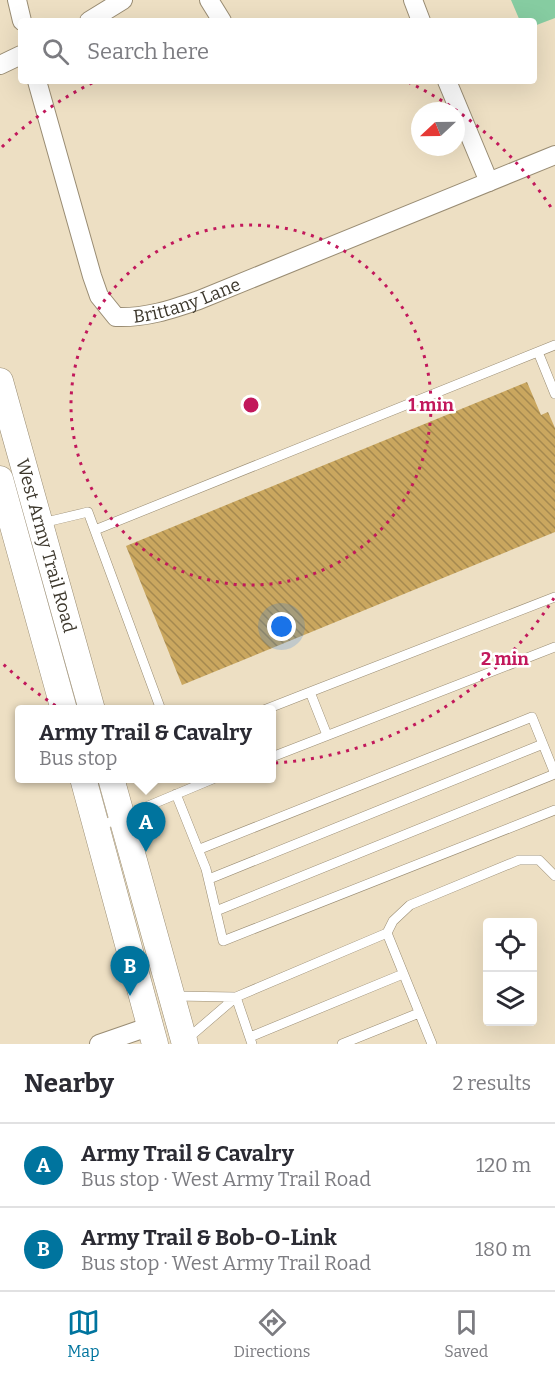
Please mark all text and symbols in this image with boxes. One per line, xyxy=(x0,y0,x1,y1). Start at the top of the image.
search box xyxy=(18,18,537,84)
icon: search xyxy=(39,35,72,68)
text: Search here xyxy=(87,38,209,65)
north arrow xyxy=(411,102,465,156)
street label: Brittany Lane xyxy=(132,273,244,328)
text: 1 min xyxy=(408,394,454,416)
centre of rings xyxy=(241,395,261,415)
street label: West Army Trail Road xyxy=(11,456,81,635)
your location xyxy=(267,612,296,641)
text: 2 min xyxy=(481,648,529,670)
popup xyxy=(15,705,276,783)
text: Army Trail & Cavalry xyxy=(39,719,252,746)
text: Bus stop xyxy=(39,746,118,770)
pin: A xyxy=(126,802,166,852)
map controls xyxy=(483,918,537,1026)
button: locate xyxy=(483,918,537,972)
pin: B xyxy=(110,946,150,996)
button: layers xyxy=(483,972,537,1026)
text: Nearby xyxy=(24,1068,114,1099)
text: 2 results xyxy=(452,1071,531,1095)
text: Army Trail & Cavalry xyxy=(81,1140,294,1167)
text: A xyxy=(36,1153,51,1177)
text: 120 m xyxy=(476,1153,531,1177)
text: Bus stop · West Army Trail Road xyxy=(81,1167,371,1191)
text: Army Trail & Bob-O-Link xyxy=(81,1224,337,1251)
text: B xyxy=(37,1237,50,1261)
text: 180 m xyxy=(475,1237,531,1261)
text: Bus stop · West Army Trail Road xyxy=(81,1251,371,1275)
tab: Map xyxy=(67,1306,100,1361)
tab: Directions xyxy=(234,1306,311,1361)
tab: Saved xyxy=(444,1306,488,1361)

